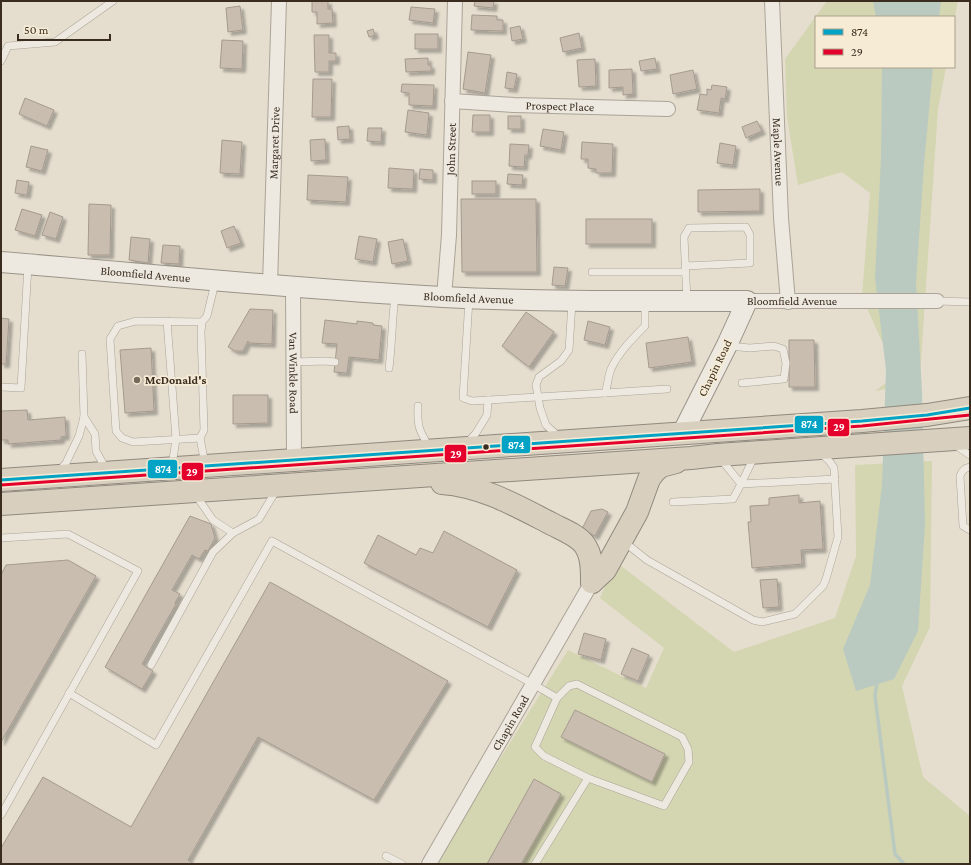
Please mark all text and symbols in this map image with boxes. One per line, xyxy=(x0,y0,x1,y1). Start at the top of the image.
scale bar xyxy=(18,16,110,42)
legend xyxy=(815,16,955,68)
text: 50 m xyxy=(24,23,49,37)
text: 874 xyxy=(851,25,868,39)
text: 29 xyxy=(851,45,863,59)
street label: Prospect Place xyxy=(525,98,594,114)
street label: Margaret Drive xyxy=(266,107,283,180)
street label: Maple Avenue xyxy=(770,118,787,186)
street label: John Street xyxy=(443,122,459,177)
street label: Bloomfield Avenue xyxy=(100,263,191,285)
street label: Bloomfield Avenue xyxy=(423,289,514,307)
street label: Bloomfield Avenue xyxy=(747,294,837,308)
street label: Van Winkle Road xyxy=(286,332,301,415)
street label: Chapin Road xyxy=(695,337,735,399)
place label: McDonald's xyxy=(145,373,206,387)
marker: McDonald's xyxy=(132,375,142,385)
line badge: 874 xyxy=(794,415,824,434)
text: 874 xyxy=(801,418,817,430)
line badge: 29 xyxy=(827,418,850,437)
text: 29 xyxy=(833,421,845,433)
line badge: 874 xyxy=(501,435,531,454)
text: 874 xyxy=(508,439,524,451)
unlabelled marker xyxy=(481,442,491,452)
line badge: 29 xyxy=(444,444,467,463)
text: 29 xyxy=(450,448,462,460)
line badge: 874 xyxy=(147,459,178,479)
line badge: 29 xyxy=(181,462,204,481)
text: 874 xyxy=(155,463,171,475)
text: 29 xyxy=(186,466,198,478)
street label: Chapin Road xyxy=(489,692,532,753)

